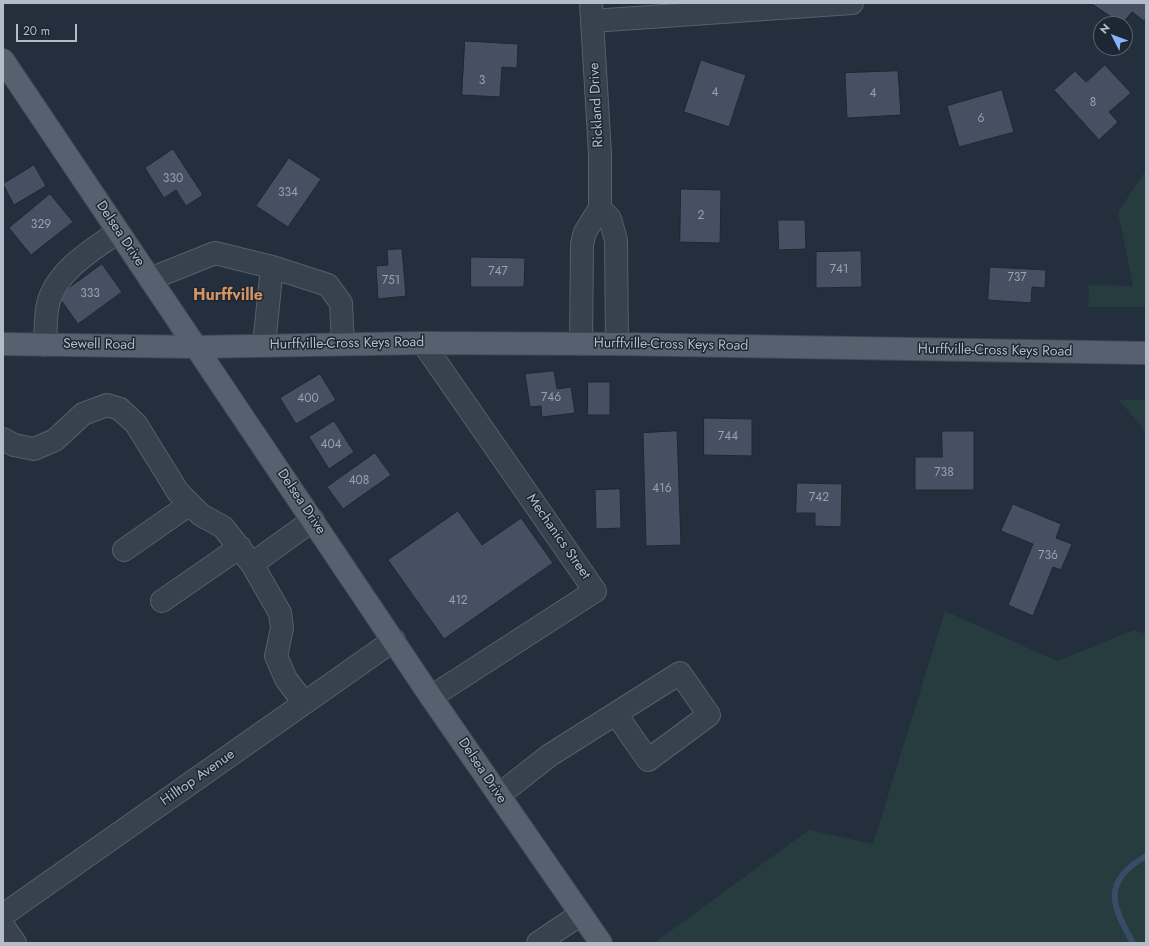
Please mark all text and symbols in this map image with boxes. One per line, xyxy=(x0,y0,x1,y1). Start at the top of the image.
scale bar xyxy=(18,16,79,42)
north arrow xyxy=(1093,16,1133,56)
text: N xyxy=(1096,20,1114,37)
text: 20 m xyxy=(23,22,50,40)
street label: Rickland Drive xyxy=(586,62,608,148)
house number: 3 xyxy=(479,74,485,88)
house number: 4 xyxy=(712,86,718,100)
house number: 4 xyxy=(870,87,876,101)
house number: 8 xyxy=(1090,96,1096,110)
house number: 6 xyxy=(978,112,984,126)
house number: 330 xyxy=(163,172,183,186)
house number: 334 xyxy=(278,186,298,200)
street label: Delsea Drive xyxy=(92,198,148,270)
house number: 2 xyxy=(698,209,704,223)
house number: 329 xyxy=(31,218,51,232)
house number: 741 xyxy=(830,263,848,277)
house number: 747 xyxy=(488,265,508,279)
house number: 737 xyxy=(1008,271,1026,285)
house number: 751 xyxy=(382,274,400,288)
district label: Hurffville xyxy=(193,286,263,306)
house number: 333 xyxy=(80,287,100,301)
street label: Hurffville-Cross Keys Road xyxy=(270,334,424,354)
street label: Hurffville-Cross Keys Road xyxy=(594,335,748,355)
street label: Sewell Road xyxy=(63,336,135,354)
street label: Hurffville-Cross Keys Road xyxy=(918,341,1072,361)
house number: 746 xyxy=(541,391,561,405)
house number: 400 xyxy=(297,392,319,406)
house number: 744 xyxy=(718,430,738,444)
house number: 404 xyxy=(320,438,342,452)
street label: Delsea Drive xyxy=(273,466,329,538)
house number: 738 xyxy=(934,466,954,480)
house number: 408 xyxy=(349,474,369,488)
house number: 416 xyxy=(652,482,672,496)
street label: Mechanics Street xyxy=(522,491,594,583)
house number: 742 xyxy=(809,491,829,505)
house number: 736 xyxy=(1038,549,1058,563)
house number: 412 xyxy=(448,594,468,608)
street label: Delsea Drive xyxy=(454,735,510,807)
street label: Hilltop Avenue xyxy=(158,746,238,810)

